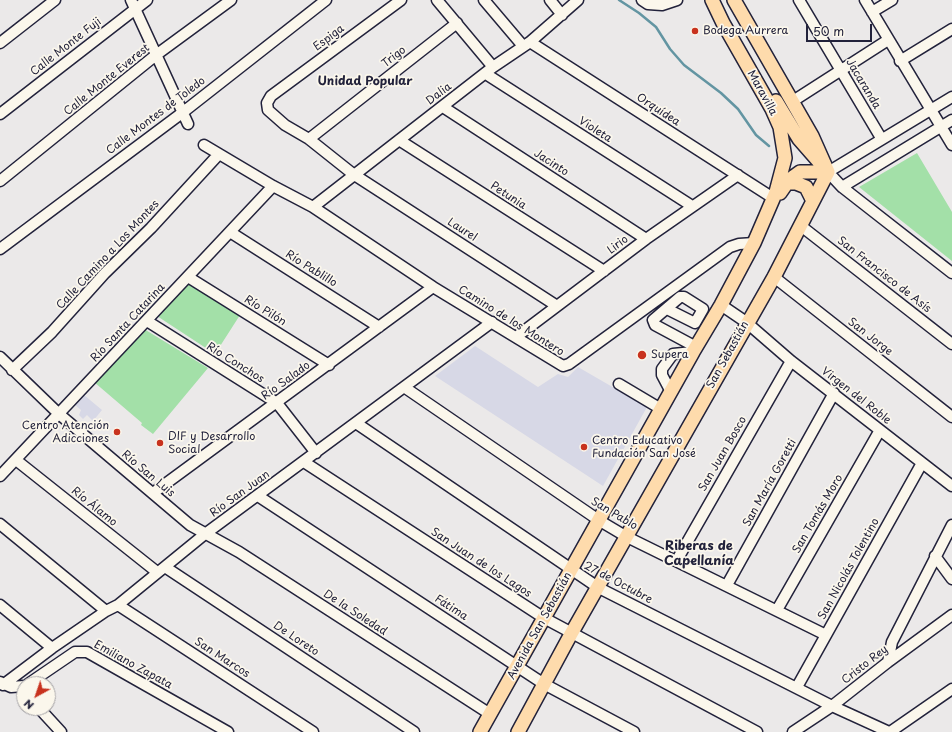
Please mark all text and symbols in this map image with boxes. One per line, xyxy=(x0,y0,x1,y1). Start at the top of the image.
street label: Calle Monte Fuji xyxy=(28,15,104,79)
scale bar xyxy=(808,16,874,42)
street label: Espiga xyxy=(311,22,347,54)
text: 50 m xyxy=(813,22,844,40)
place label: Bodega Aurrera xyxy=(703,24,788,38)
marker: Bodega Aurrera xyxy=(690,26,700,36)
street label: Calle Monte Everest xyxy=(62,41,152,119)
street label: Trigo xyxy=(379,43,409,71)
street label: Jacaranda xyxy=(843,56,883,112)
street label: Maravilla xyxy=(744,68,780,118)
street label: Calle Montes de Toledo xyxy=(104,74,208,158)
district label: Unidad Popular xyxy=(317,75,413,89)
street label: Dalia xyxy=(424,80,454,108)
street label: Orquídea xyxy=(634,91,682,129)
street label: Violeta xyxy=(576,114,614,146)
street label: Jacinto xyxy=(531,147,571,179)
street label: Petunia xyxy=(487,179,529,213)
street label: Calle Camino a Los Montes xyxy=(54,198,162,312)
street label: Laurel xyxy=(445,216,479,244)
street label: Lirio xyxy=(605,233,631,257)
street label: San Francisco de Asís xyxy=(834,234,934,316)
street label: Río Pablillo xyxy=(283,248,339,290)
street label: Río Santa Catarina xyxy=(88,281,168,365)
street label: Camino de los Montero xyxy=(456,283,566,359)
street label: Río Pilón xyxy=(242,293,288,329)
street label: San Jorge xyxy=(845,315,895,359)
street label: San Sebastián xyxy=(704,319,752,391)
street label: Río Conchos xyxy=(204,340,266,386)
place label: Supera xyxy=(651,348,688,362)
marker: Supera xyxy=(636,349,648,361)
street label: Río Salado xyxy=(259,359,313,403)
street label: Virgen del Roble xyxy=(819,365,893,427)
street label: San Juan Bosco xyxy=(696,414,750,494)
place label: Centro Atención Adicciones xyxy=(22,419,109,445)
marker: Centro Atención Adicciones xyxy=(112,427,122,437)
place label: DIF y Desarrollo Social xyxy=(168,430,255,456)
place label: Centro Educativo Fundación San José xyxy=(592,434,696,460)
street label: San María Goretti xyxy=(740,437,800,529)
marker: DIF y Desarrollo Social xyxy=(155,438,165,448)
marker: Centro Educativo Fundación San José xyxy=(579,442,589,452)
street label: Río San Luis xyxy=(119,448,177,500)
street label: Río San Juan xyxy=(208,468,272,520)
street label: San Tomás Moro xyxy=(790,472,846,556)
street label: Río Álamo xyxy=(68,485,120,529)
street label: San Pablo xyxy=(588,495,640,533)
street label: San Nicolás Tolentino xyxy=(816,516,882,622)
street label: San Juan de los Lagos xyxy=(428,526,534,600)
district label: Riberas de Capellanía xyxy=(664,538,734,569)
street label: 27 de Octubre xyxy=(581,559,655,607)
street label: Avenida San Sebastián xyxy=(505,570,575,682)
street label: De la Soledad xyxy=(321,588,389,638)
street label: Fátima xyxy=(432,592,470,624)
street label: De Loreto xyxy=(271,619,321,659)
street label: San Marcos xyxy=(192,635,252,681)
street label: Emiliano Zapata xyxy=(91,638,175,692)
street label: Cristo Rey xyxy=(839,643,891,687)
north arrow xyxy=(16,676,56,716)
text: N xyxy=(20,695,37,714)

